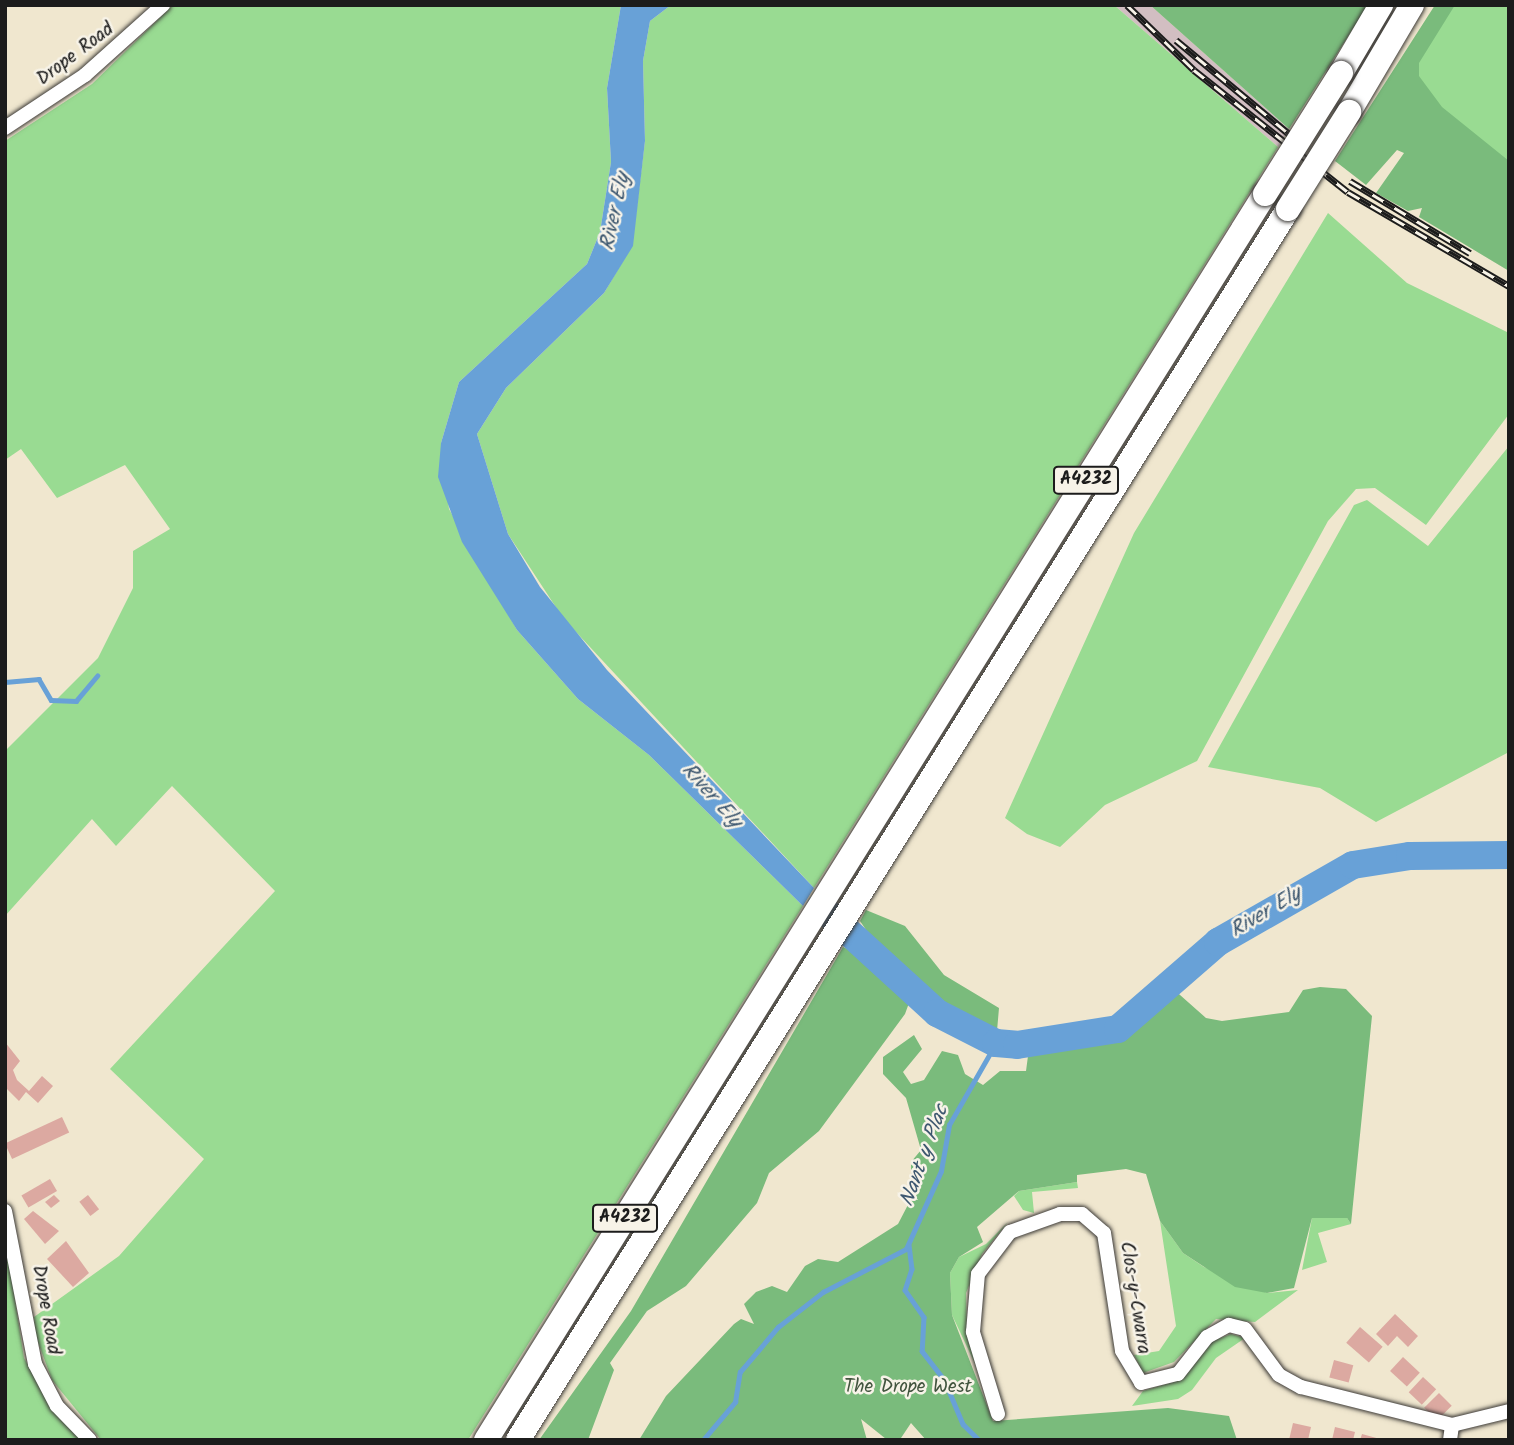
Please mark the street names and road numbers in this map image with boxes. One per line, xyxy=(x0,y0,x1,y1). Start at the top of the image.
street label: Drope Road xyxy=(33,19,119,91)
road number: A4232 xyxy=(1053,466,1119,494)
road number: A4232 xyxy=(592,1204,658,1232)
street label: Clos-y-Cwarra xyxy=(1114,1240,1154,1356)
street label: Drope Road xyxy=(26,1263,64,1357)

